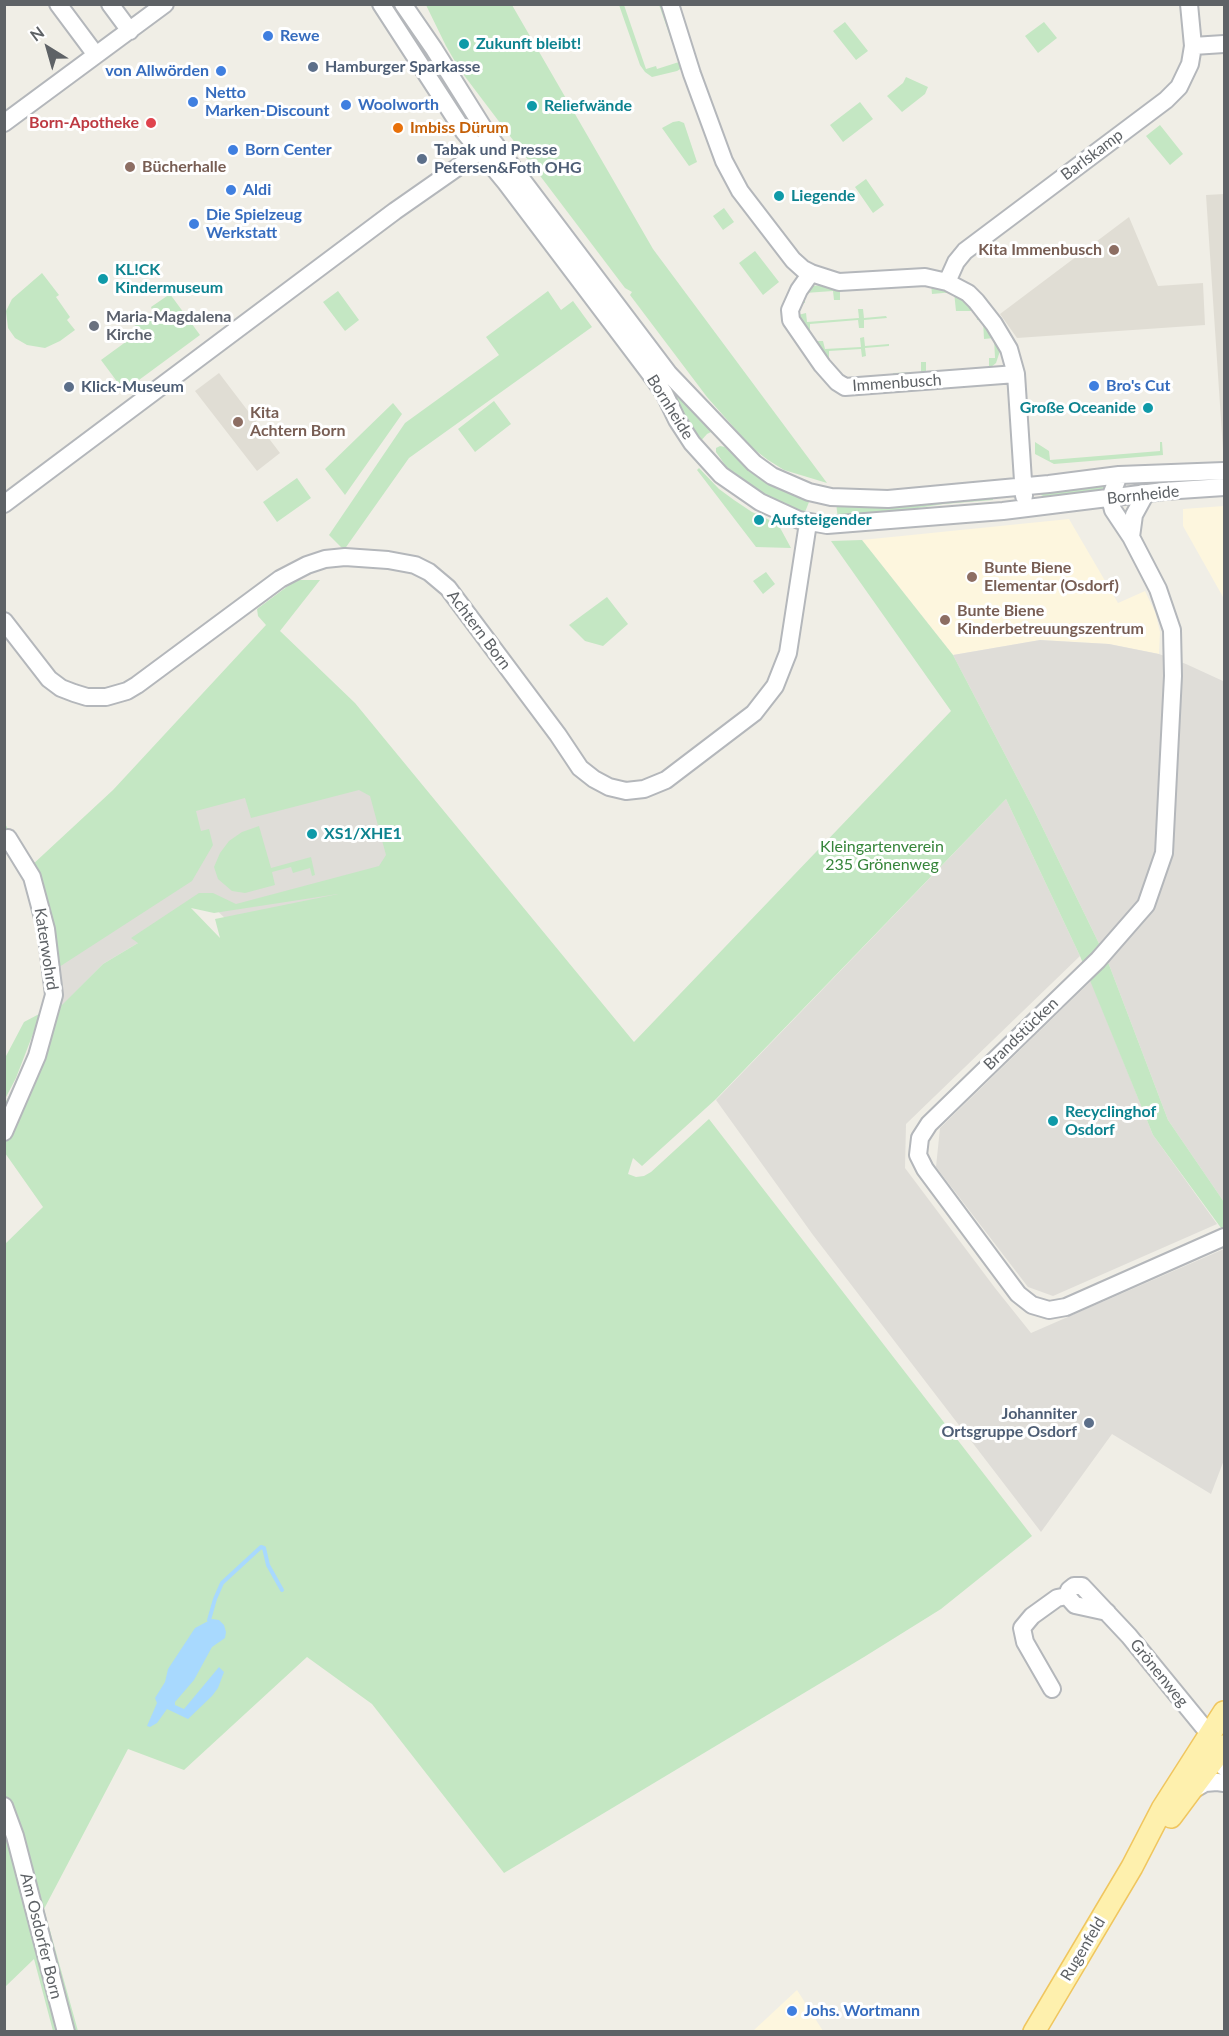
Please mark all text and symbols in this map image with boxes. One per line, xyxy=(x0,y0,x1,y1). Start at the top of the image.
north arrow xyxy=(18,18,78,78)
text: N xyxy=(26,22,48,45)
place label: Rewe xyxy=(280,26,319,46)
marker: Rewe xyxy=(261,29,275,43)
place label: Zukunft bleibt! xyxy=(476,34,581,54)
marker: Zukunft bleibt! xyxy=(457,37,471,51)
place label: Hamburger Sparkasse xyxy=(325,57,480,77)
marker: Hamburger Sparkasse xyxy=(306,60,320,74)
place label: von Allwörden xyxy=(105,61,209,81)
marker: von Allwörden xyxy=(214,64,228,78)
place label: Netto Marken-Discount xyxy=(205,83,329,121)
marker: Netto Marken-Discount xyxy=(186,95,200,109)
place label: Woolworth xyxy=(358,95,439,115)
place label: Reliefwände xyxy=(544,96,632,116)
marker: Woolworth xyxy=(339,98,353,112)
marker: Reliefwände xyxy=(525,99,539,113)
place label: Born-Apotheke xyxy=(29,113,139,133)
marker: Born-Apotheke xyxy=(144,116,158,130)
place label: Imbiss Dürum xyxy=(410,118,509,138)
marker: Imbiss Dürum xyxy=(391,121,405,135)
street label: Barlskamp xyxy=(1057,125,1127,185)
place label: Born Center xyxy=(245,140,332,160)
place label: Tabak und Presse Petersen&Foth OHG xyxy=(434,140,582,178)
marker: Born Center xyxy=(226,143,240,157)
marker: Tabak und Presse Petersen&Foth OHG xyxy=(415,152,429,166)
place label: Bücherhalle xyxy=(142,157,226,177)
marker: Bücherhalle xyxy=(123,160,137,174)
place label: Aldi xyxy=(243,180,271,200)
marker: Aldi xyxy=(224,183,238,197)
place label: Liegende xyxy=(791,186,855,206)
marker: Liegende xyxy=(772,189,786,203)
place label: Die Spielzeug Werkstatt xyxy=(206,205,302,243)
marker: Die Spielzeug Werkstatt xyxy=(187,217,201,231)
place label: Kita Immenbusch xyxy=(978,240,1102,260)
marker: Kita Immenbusch xyxy=(1107,243,1121,257)
place label: KL!CK Kindermuseum xyxy=(115,260,223,298)
marker: KL!CK Kindermuseum xyxy=(96,272,110,286)
place label: Maria-Magdalena Kirche xyxy=(106,307,231,345)
marker: Maria-Magdalena Kirche xyxy=(87,319,101,333)
street label: Immenbusch xyxy=(852,370,942,396)
street label: Bornheide xyxy=(643,371,697,443)
place label: Bro's Cut xyxy=(1106,376,1170,396)
place label: Klick-Museum xyxy=(81,377,184,397)
marker: Bro's Cut xyxy=(1087,379,1101,393)
marker: Klick-Museum xyxy=(62,380,76,394)
place label: Große Oceanide xyxy=(1020,398,1136,418)
marker: Große Oceanide xyxy=(1141,401,1155,415)
place label: Kita Achtern Born xyxy=(250,403,345,441)
marker: Kita Achtern Born xyxy=(231,415,245,429)
street label: Bornheide xyxy=(1106,482,1180,508)
place label: Aufsteigender xyxy=(771,510,872,530)
marker: Aufsteigender xyxy=(752,513,766,527)
place label: Bunte Biene Elementar (Osdorf) xyxy=(984,558,1119,596)
marker: Bunte Biene Elementar (Osdorf) xyxy=(965,570,979,584)
street label: Achtern Born xyxy=(443,587,515,673)
place label: Bunte Biene Kinderbetreuungszentrum xyxy=(957,601,1144,639)
marker: Bunte Biene Kinderbetreuungszentrum xyxy=(938,613,952,627)
place label: XS1/XHE1 xyxy=(324,824,402,844)
marker: XS1/XHE1 xyxy=(305,827,319,841)
park label: Kleingartenverein 235 Grönenweg xyxy=(820,837,944,875)
street label: Katerwohrd xyxy=(30,906,62,992)
street label: Brandstücken xyxy=(980,994,1062,1074)
place label: Recyclinghof Osdorf xyxy=(1065,1102,1156,1140)
marker: Recyclinghof Osdorf xyxy=(1046,1114,1060,1128)
place label: Johanniter Ortsgruppe Osdorf xyxy=(941,1404,1077,1442)
marker: Johanniter Ortsgruppe Osdorf xyxy=(1082,1416,1096,1430)
street label: Grönenweg xyxy=(1126,1635,1192,1711)
street label: Am Osdorfer Born xyxy=(16,1871,66,2001)
street label: Rugenfeld xyxy=(1057,1914,1109,1984)
place label: Johs. Wortmann xyxy=(804,2001,920,2021)
marker: Johs. Wortmann xyxy=(785,2004,799,2018)

